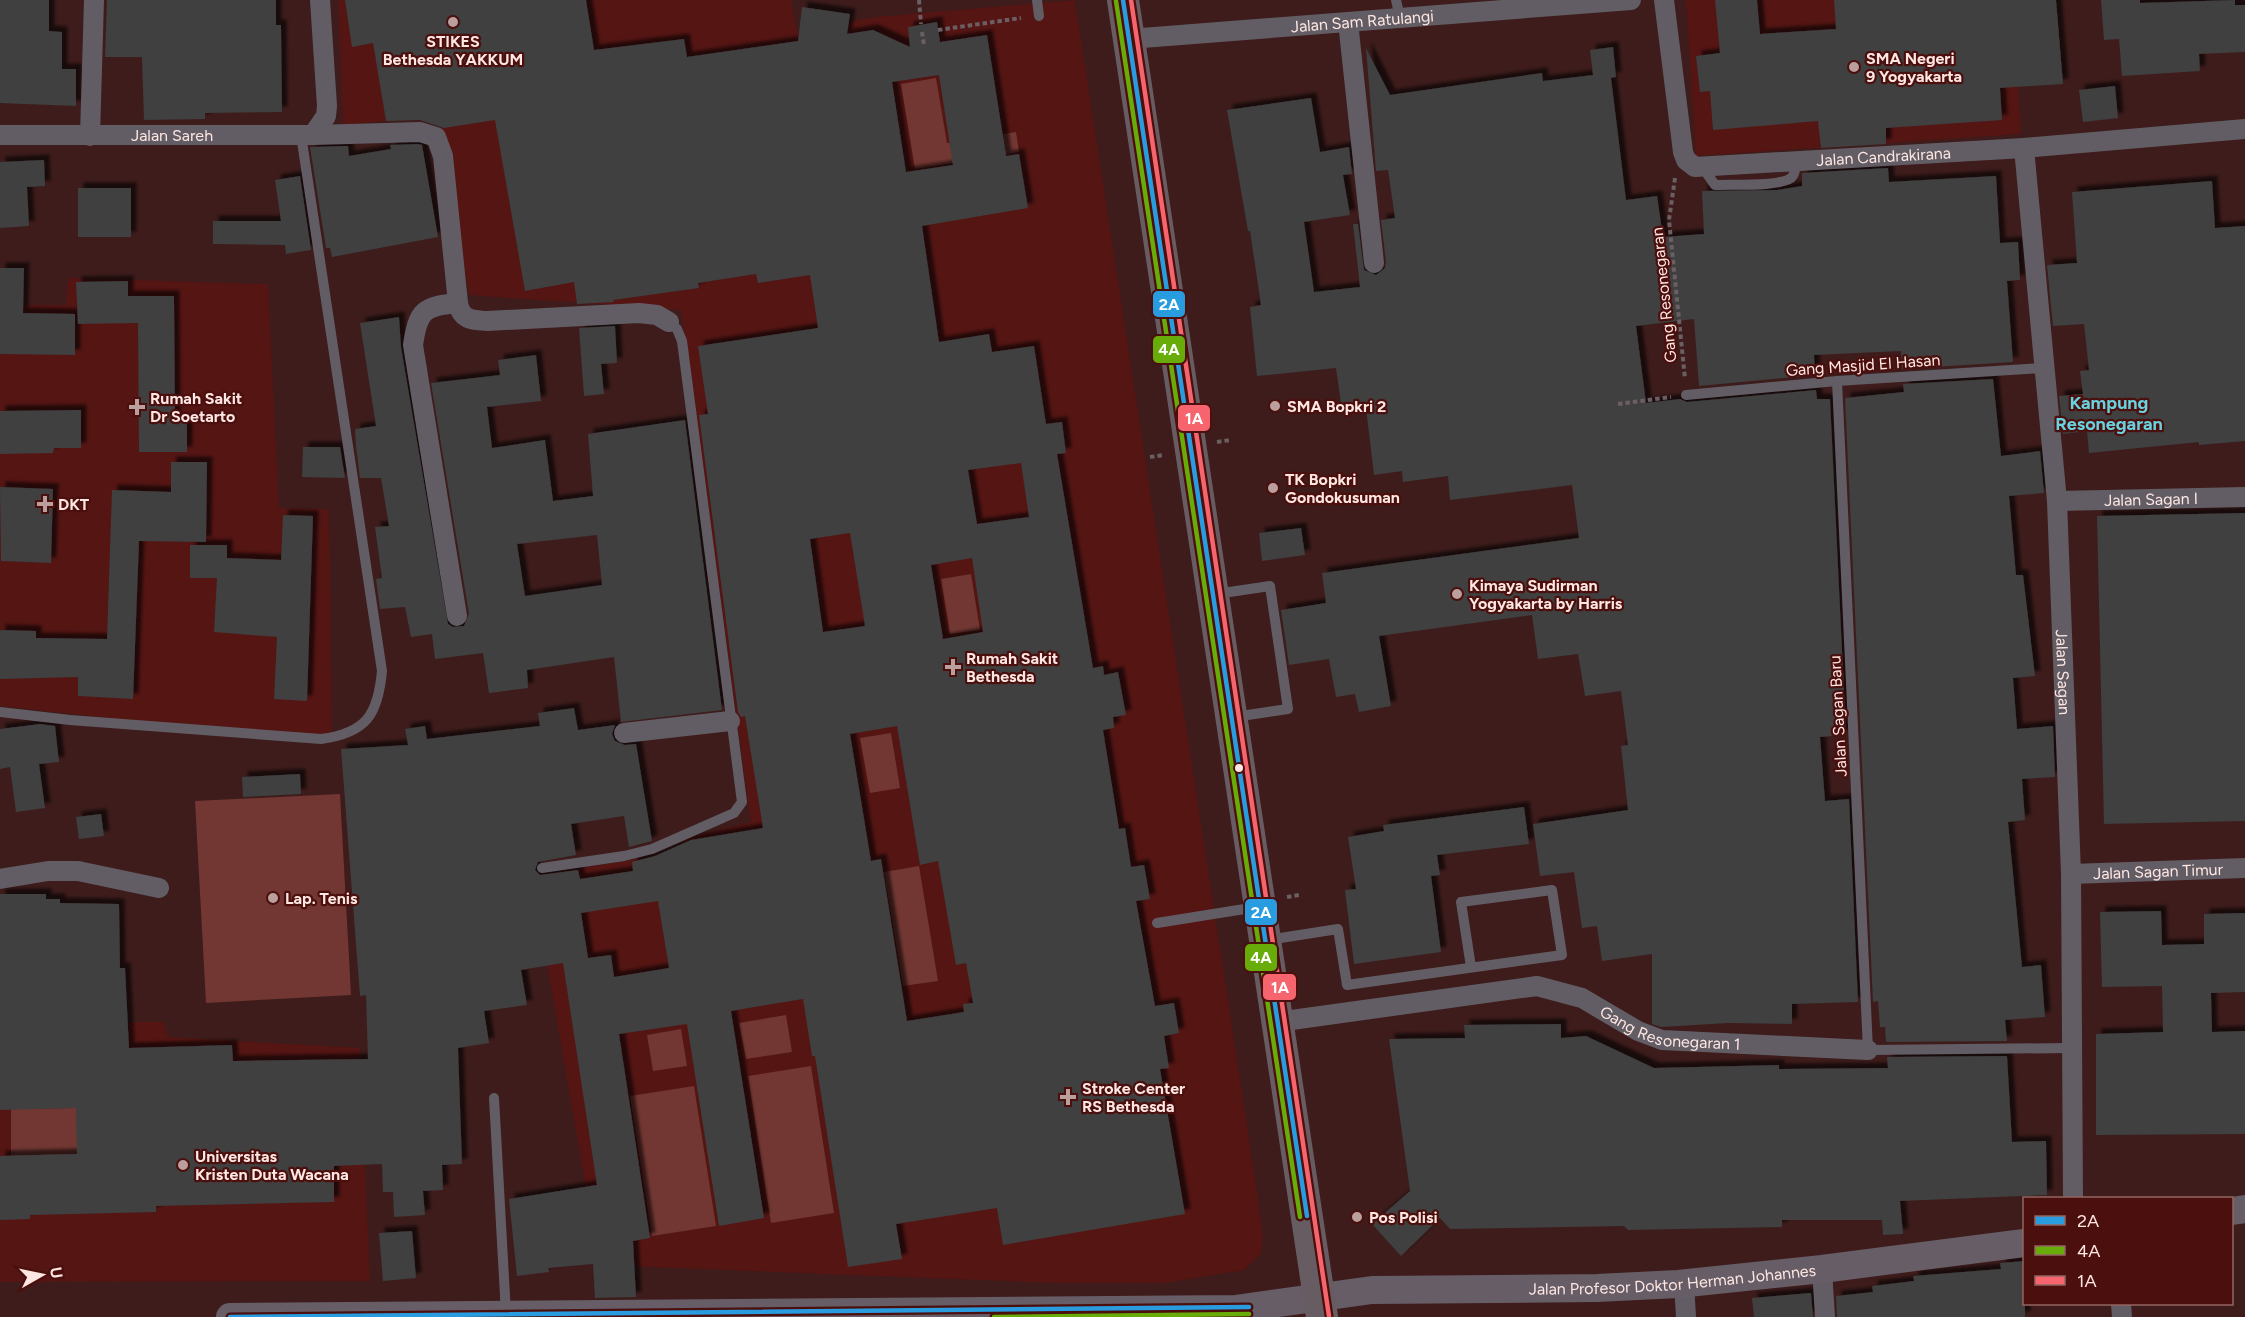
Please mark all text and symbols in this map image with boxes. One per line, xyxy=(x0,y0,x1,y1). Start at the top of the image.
street label: Jalan Sam Ratulangi xyxy=(1290,6,1435,36)
marker: STIKES Bethesda YAKKUM xyxy=(446,15,460,29)
place label: STIKES Bethesda YAKKUM xyxy=(383,32,523,69)
place label: SMA Negeri 9 Yogyakarta xyxy=(1866,49,1962,86)
marker: SMA Negeri 9 Yogyakarta xyxy=(1847,60,1861,74)
street label: Jalan Sareh xyxy=(131,126,213,145)
street label: Jalan Candrakirana xyxy=(1816,143,1951,169)
street label: Gang Resonegaran xyxy=(1647,226,1681,364)
line badge: 2A xyxy=(1152,290,1186,318)
text: 2A xyxy=(1159,295,1180,314)
line badge: 4A xyxy=(1152,335,1186,364)
text: 4A xyxy=(1158,340,1180,359)
street label: Gang Masjid El Hasan xyxy=(1785,350,1941,380)
place label: Rumah Sakit Dr Soetarto xyxy=(150,389,242,426)
district label: Kampung Resonegaran xyxy=(2055,392,2163,435)
place label: SMA Bopkri 2 xyxy=(1287,397,1386,416)
marker: Rumah Sakit Dr Soetarto xyxy=(128,398,146,416)
marker: SMA Bopkri 2 xyxy=(1268,399,1282,413)
line badge: 1A xyxy=(1177,404,1211,432)
text: 1A xyxy=(1185,409,1204,428)
place label: TK Bopkri Gondokusuman xyxy=(1285,470,1400,507)
marker: TK Bopkri Gondokusuman xyxy=(1266,481,1280,495)
street label: Jalan Sagan I xyxy=(2104,489,2198,509)
marker: DKT xyxy=(36,495,54,513)
place label: DKT xyxy=(58,495,90,514)
place label: Kimaya Sudirman Yogyakarta by Harris xyxy=(1469,576,1623,613)
marker: Kimaya Sudirman Yogyakarta by Harris xyxy=(1450,587,1464,601)
street label: Jalan Sagan xyxy=(2052,629,2075,715)
place label: Rumah Sakit Bethesda xyxy=(966,649,1058,686)
street label: Jalan Sagan Baru xyxy=(1825,655,1851,777)
marker: Rumah Sakit Bethesda xyxy=(944,658,962,676)
unlabelled marker xyxy=(1233,762,1245,774)
street label: Jalan Sagan Timur xyxy=(2093,859,2224,883)
place label: Lap. Tenis xyxy=(285,889,358,908)
marker: Lap. Tenis xyxy=(266,891,280,905)
line badge: 2A xyxy=(1244,898,1278,926)
text: 2A xyxy=(1251,903,1272,922)
line badge: 4A xyxy=(1244,943,1278,972)
text: 4A xyxy=(1250,948,1272,967)
line badge: 1A xyxy=(1262,973,1297,1001)
text: 1A xyxy=(1271,978,1290,997)
street label: Gang Resonegaran 1 xyxy=(1597,1001,1741,1053)
place label: Stroke Center RS Bethesda xyxy=(1082,1079,1185,1116)
marker: Stroke Center RS Bethesda xyxy=(1059,1088,1077,1106)
place label: Universitas Kristen Duta Wacana xyxy=(195,1147,349,1184)
marker: Universitas Kristen Duta Wacana xyxy=(176,1158,190,1172)
legend xyxy=(2023,1197,2233,1305)
place label: Pos Polisi xyxy=(1369,1208,1438,1227)
marker: Pos Polisi xyxy=(1350,1210,1364,1224)
text: 2A xyxy=(2077,1210,2099,1232)
text: 4A xyxy=(2077,1240,2100,1262)
north arrow xyxy=(12,1245,72,1305)
street label: Jalan Profesor Doktor Herman Johannes xyxy=(1529,1260,1817,1298)
text: U xyxy=(46,1266,67,1280)
text: 1A xyxy=(2077,1270,2097,1292)

